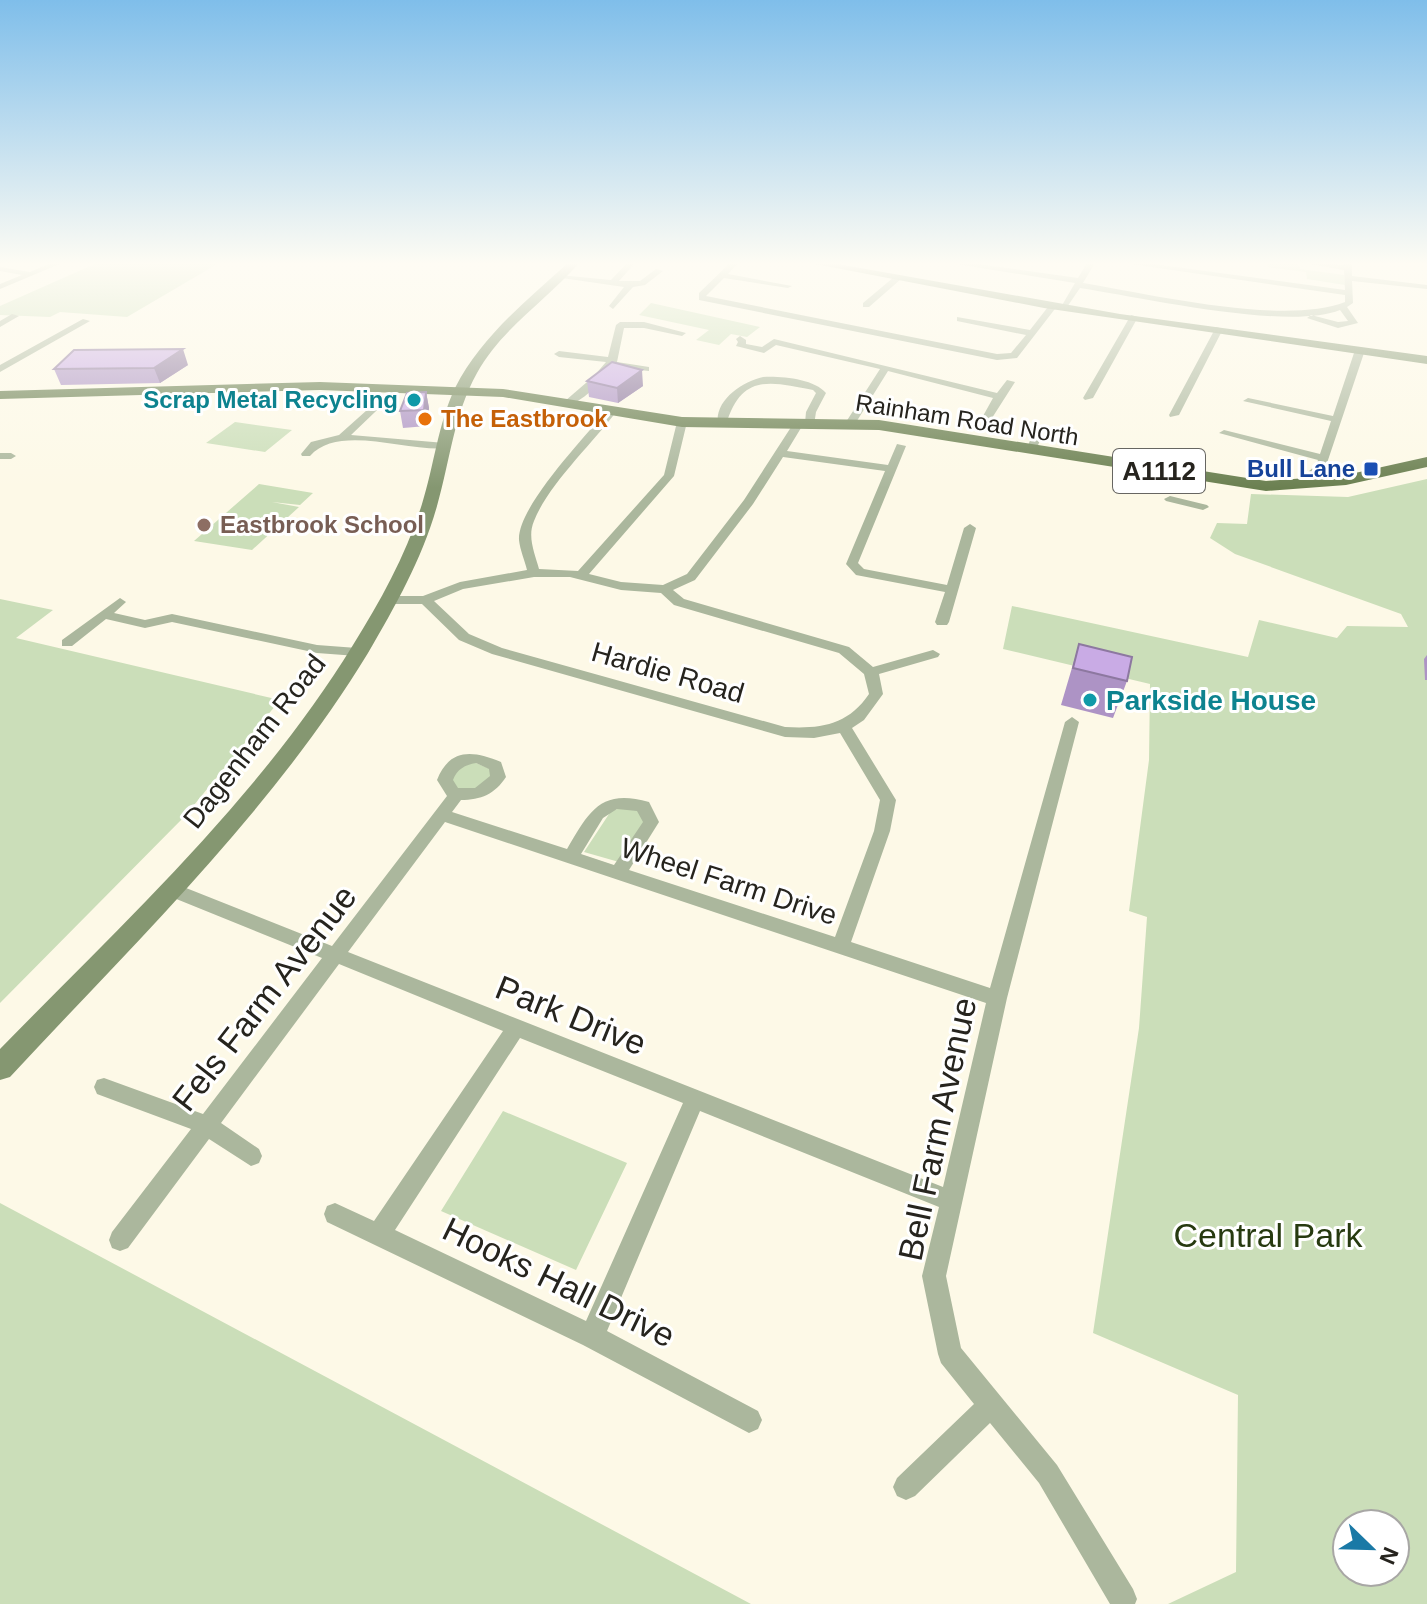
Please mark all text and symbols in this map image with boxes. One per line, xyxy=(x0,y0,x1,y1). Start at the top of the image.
place label: Scrap Metal Recycling xyxy=(143,386,398,413)
street label: Rainham Road North xyxy=(854,389,1081,450)
marker: Scrap Metal Recycling xyxy=(405,391,423,409)
place label: The Eastbrook xyxy=(441,405,608,432)
marker: The Eastbrook xyxy=(416,410,434,428)
road number: A1112 xyxy=(1113,449,1205,493)
place label: Bull Lane xyxy=(1247,455,1355,482)
marker: Bull Lane xyxy=(1362,460,1380,478)
place label: Eastbrook School xyxy=(220,511,424,538)
marker: Eastbrook School xyxy=(195,516,213,534)
street label: Hardie Road xyxy=(588,636,748,709)
street label: Dagenham Road xyxy=(177,648,332,834)
place label: Parkside House xyxy=(1106,685,1316,716)
marker: Parkside House xyxy=(1081,691,1099,709)
street label: Wheel Farm Drive xyxy=(617,832,841,931)
street label: Fels Farm Avenue xyxy=(164,878,364,1118)
street label: Park Drive xyxy=(490,968,652,1062)
street label: Bell Farm Avenue xyxy=(891,994,983,1264)
street label: Hooks Hall Drive xyxy=(437,1209,681,1355)
park label: Central Park xyxy=(1174,1216,1363,1254)
north arrow xyxy=(1331,1508,1411,1588)
text: N xyxy=(1374,1543,1404,1568)

